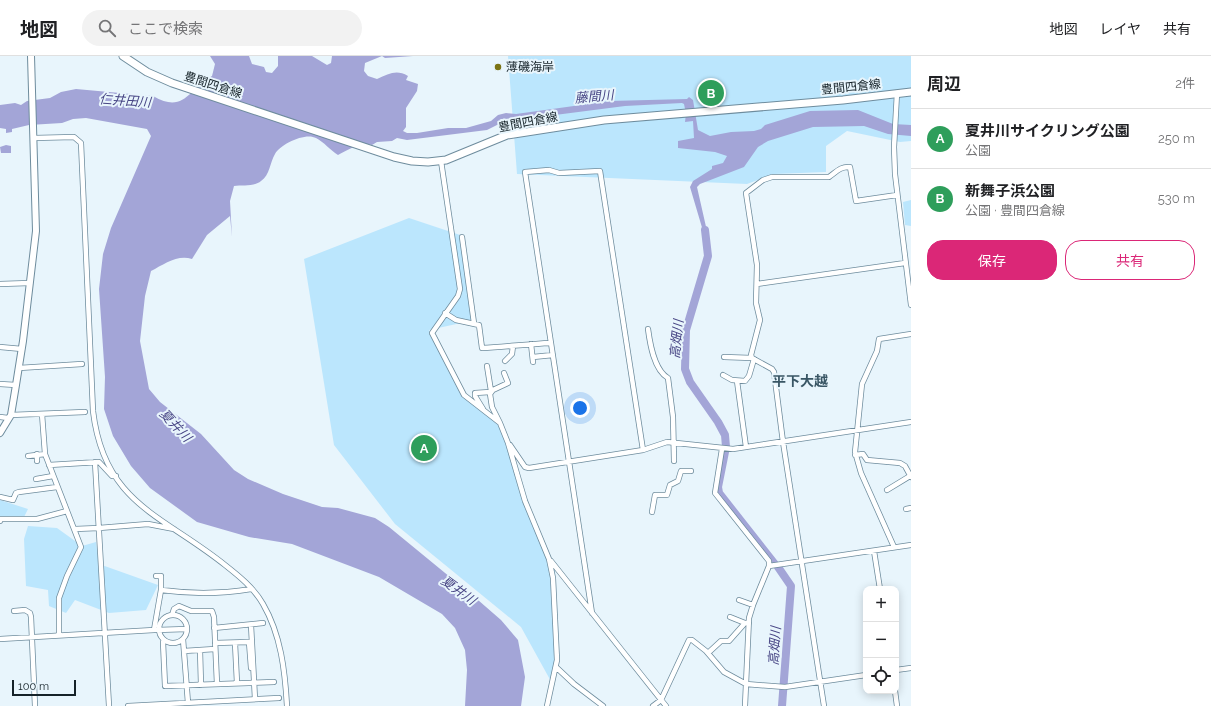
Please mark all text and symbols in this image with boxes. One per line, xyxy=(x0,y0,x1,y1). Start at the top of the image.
search box xyxy=(82,10,362,46)
icon: search xyxy=(96,17,118,39)
text: 地図 xyxy=(20,18,58,40)
text: ここで検索 xyxy=(128,20,203,38)
text: 地図 xyxy=(1049,21,1077,37)
text: レイヤ xyxy=(1099,21,1141,37)
text: 共有 xyxy=(1163,21,1191,37)
place label: 薄磯海岸 xyxy=(506,60,554,74)
marker: 薄磯海岸 xyxy=(493,62,503,72)
street label: 豊間四倉線 xyxy=(182,69,244,101)
text: 周辺 xyxy=(927,74,961,94)
text: 2件 xyxy=(1175,76,1195,91)
street label: 豊間四倉線 xyxy=(820,77,882,97)
pin: B xyxy=(698,78,724,108)
water label: 藤間川 xyxy=(574,87,616,106)
water label: 仁井田川 xyxy=(98,91,153,110)
street label: 豊間四倉線 xyxy=(497,109,559,135)
text: 夏井川サイクリング公園 xyxy=(965,122,1130,140)
text: A xyxy=(936,131,944,146)
text: 250 m xyxy=(1158,131,1195,146)
text: 公園 xyxy=(965,143,991,158)
text: 新舞子浜公園 xyxy=(965,182,1055,200)
text: B xyxy=(936,191,944,206)
text: 530 m xyxy=(1158,191,1195,206)
text: 公園 · 豊間四倉線 xyxy=(965,203,1065,218)
button: 保存 xyxy=(927,240,1057,280)
button: 共有 xyxy=(1065,240,1195,280)
water label: 高畑川 xyxy=(667,317,686,359)
district label: 平下大越 xyxy=(772,373,828,389)
your location xyxy=(570,398,590,418)
water label: 夏井川 xyxy=(157,406,196,446)
pin: A xyxy=(411,433,437,463)
water label: 夏井川 xyxy=(439,573,481,609)
map controls xyxy=(863,586,899,694)
button: + xyxy=(863,586,899,622)
button: − xyxy=(863,622,899,658)
water label: 高畑川 xyxy=(766,624,783,666)
button: locate xyxy=(863,658,899,694)
scale bar xyxy=(12,678,76,697)
text: 100 m xyxy=(18,680,49,693)

